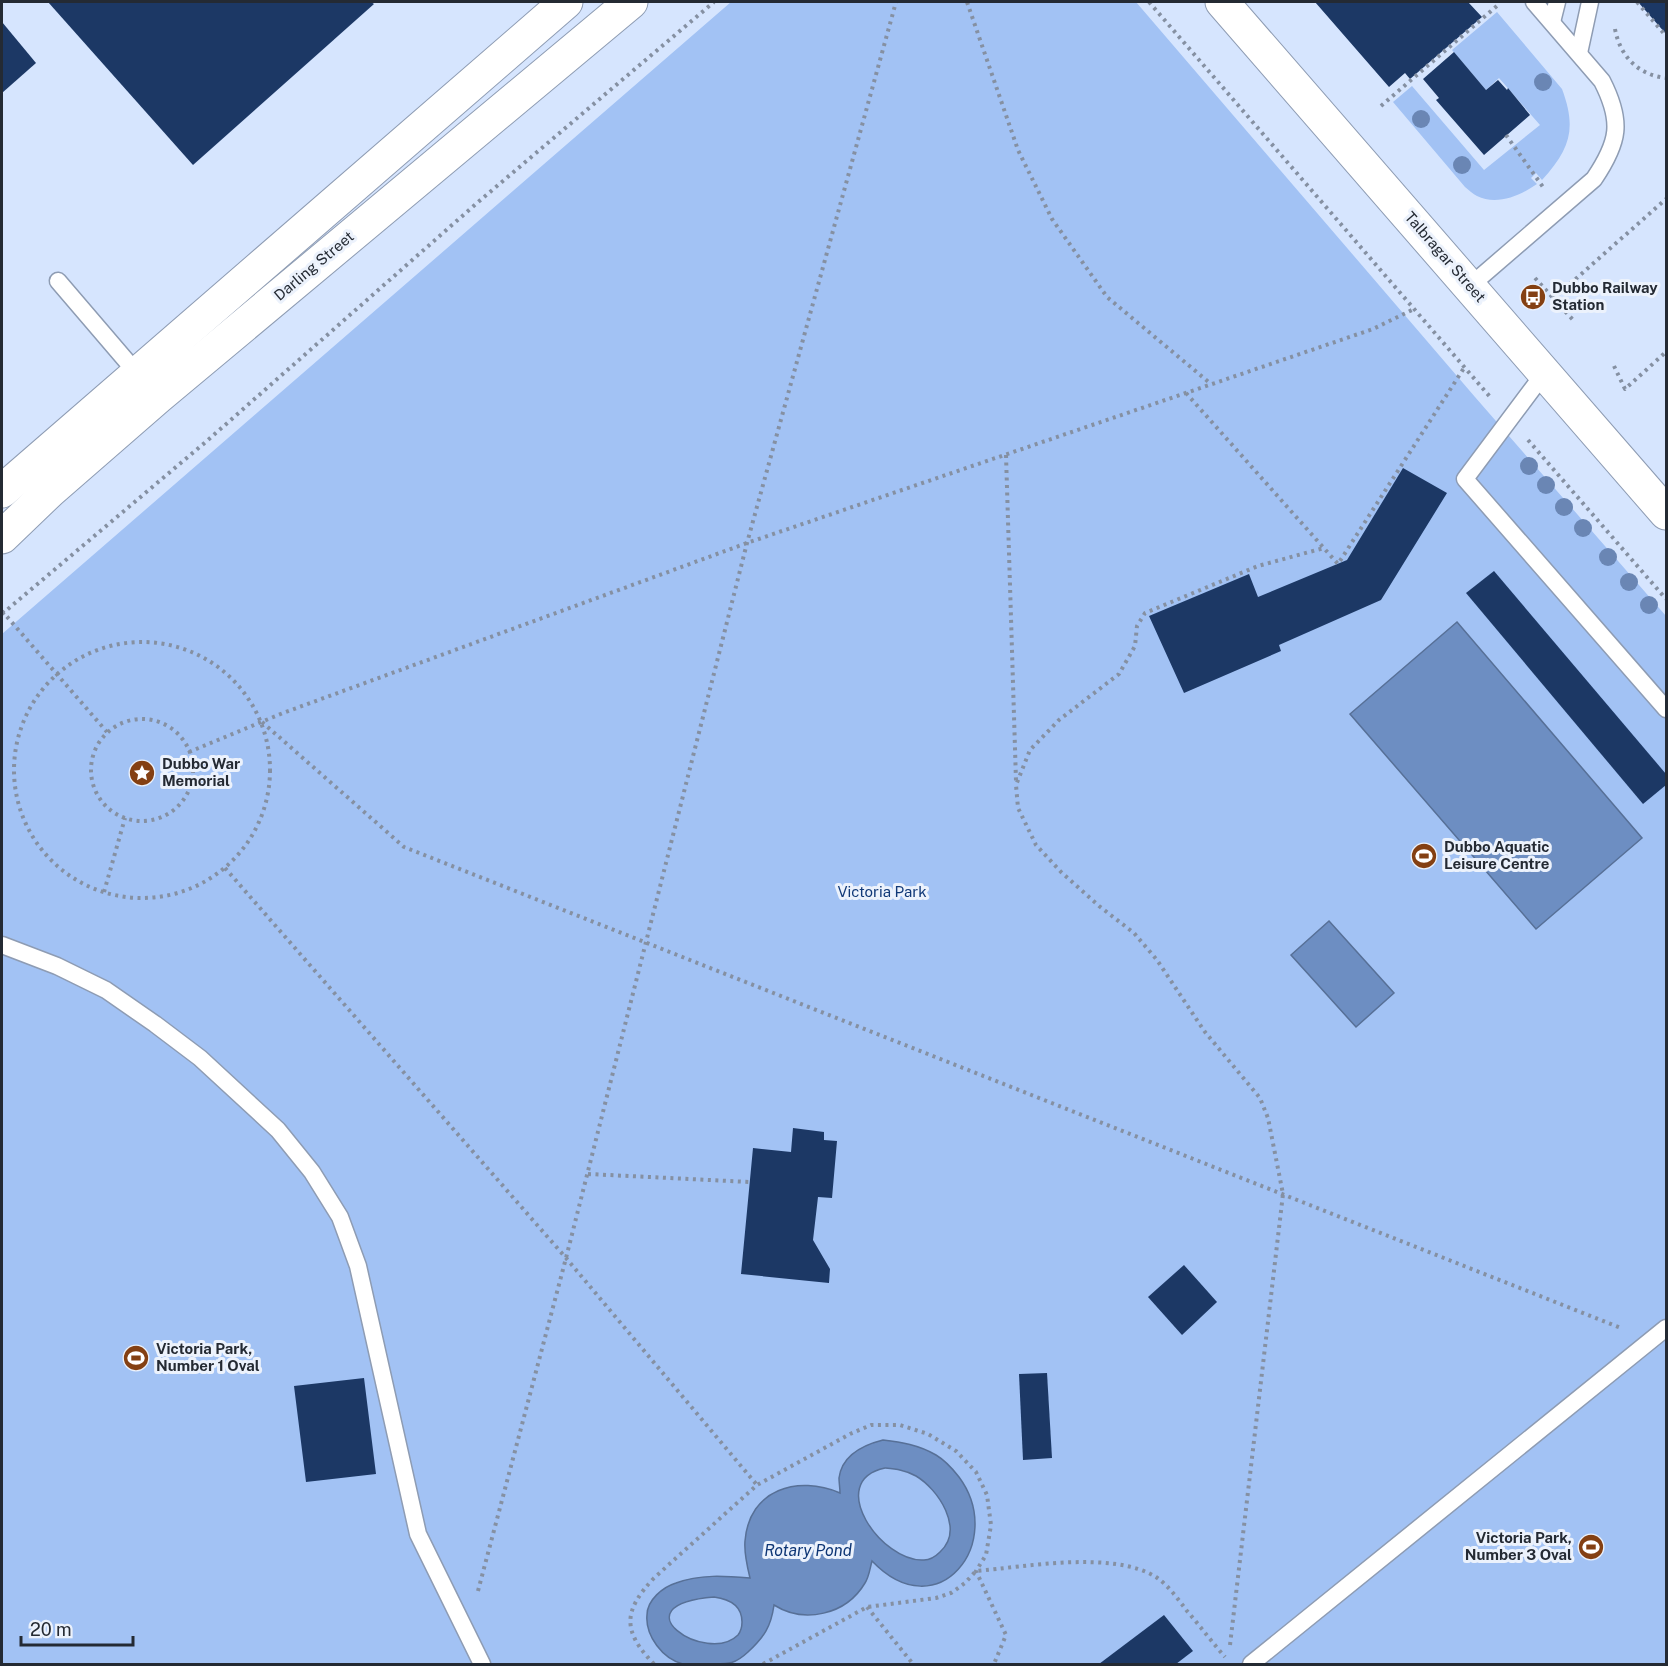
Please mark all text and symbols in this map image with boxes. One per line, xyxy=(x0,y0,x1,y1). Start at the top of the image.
street label: Talbragar Street xyxy=(1401,208,1489,306)
street label: Darling Street xyxy=(271,227,357,304)
place label: Dubbo Railway Station xyxy=(1552,279,1658,313)
bus stop icon: Dubbo Railway Station xyxy=(1518,282,1548,312)
place label: Dubbo War Memorial xyxy=(162,755,240,789)
place icon: Dubbo War Memorial xyxy=(127,758,157,788)
place label: Dubbo Aquatic Leisure Centre xyxy=(1444,838,1549,872)
sports icon: Dubbo Aquatic Leisure Centre xyxy=(1409,841,1439,871)
park label: Victoria Park xyxy=(837,883,927,900)
place label: Victoria Park, Number 1 Oval xyxy=(156,1340,260,1374)
sports icon: Victoria Park, Number 1 Oval xyxy=(121,1343,151,1373)
place label: Victoria Park, Number 3 Oval xyxy=(1465,1529,1572,1563)
sports icon: Victoria Park, Number 3 Oval xyxy=(1576,1532,1606,1562)
water label: Rotary Pond xyxy=(764,1541,853,1560)
scale bar xyxy=(21,1609,134,1647)
text: 20 m xyxy=(30,1619,72,1640)

